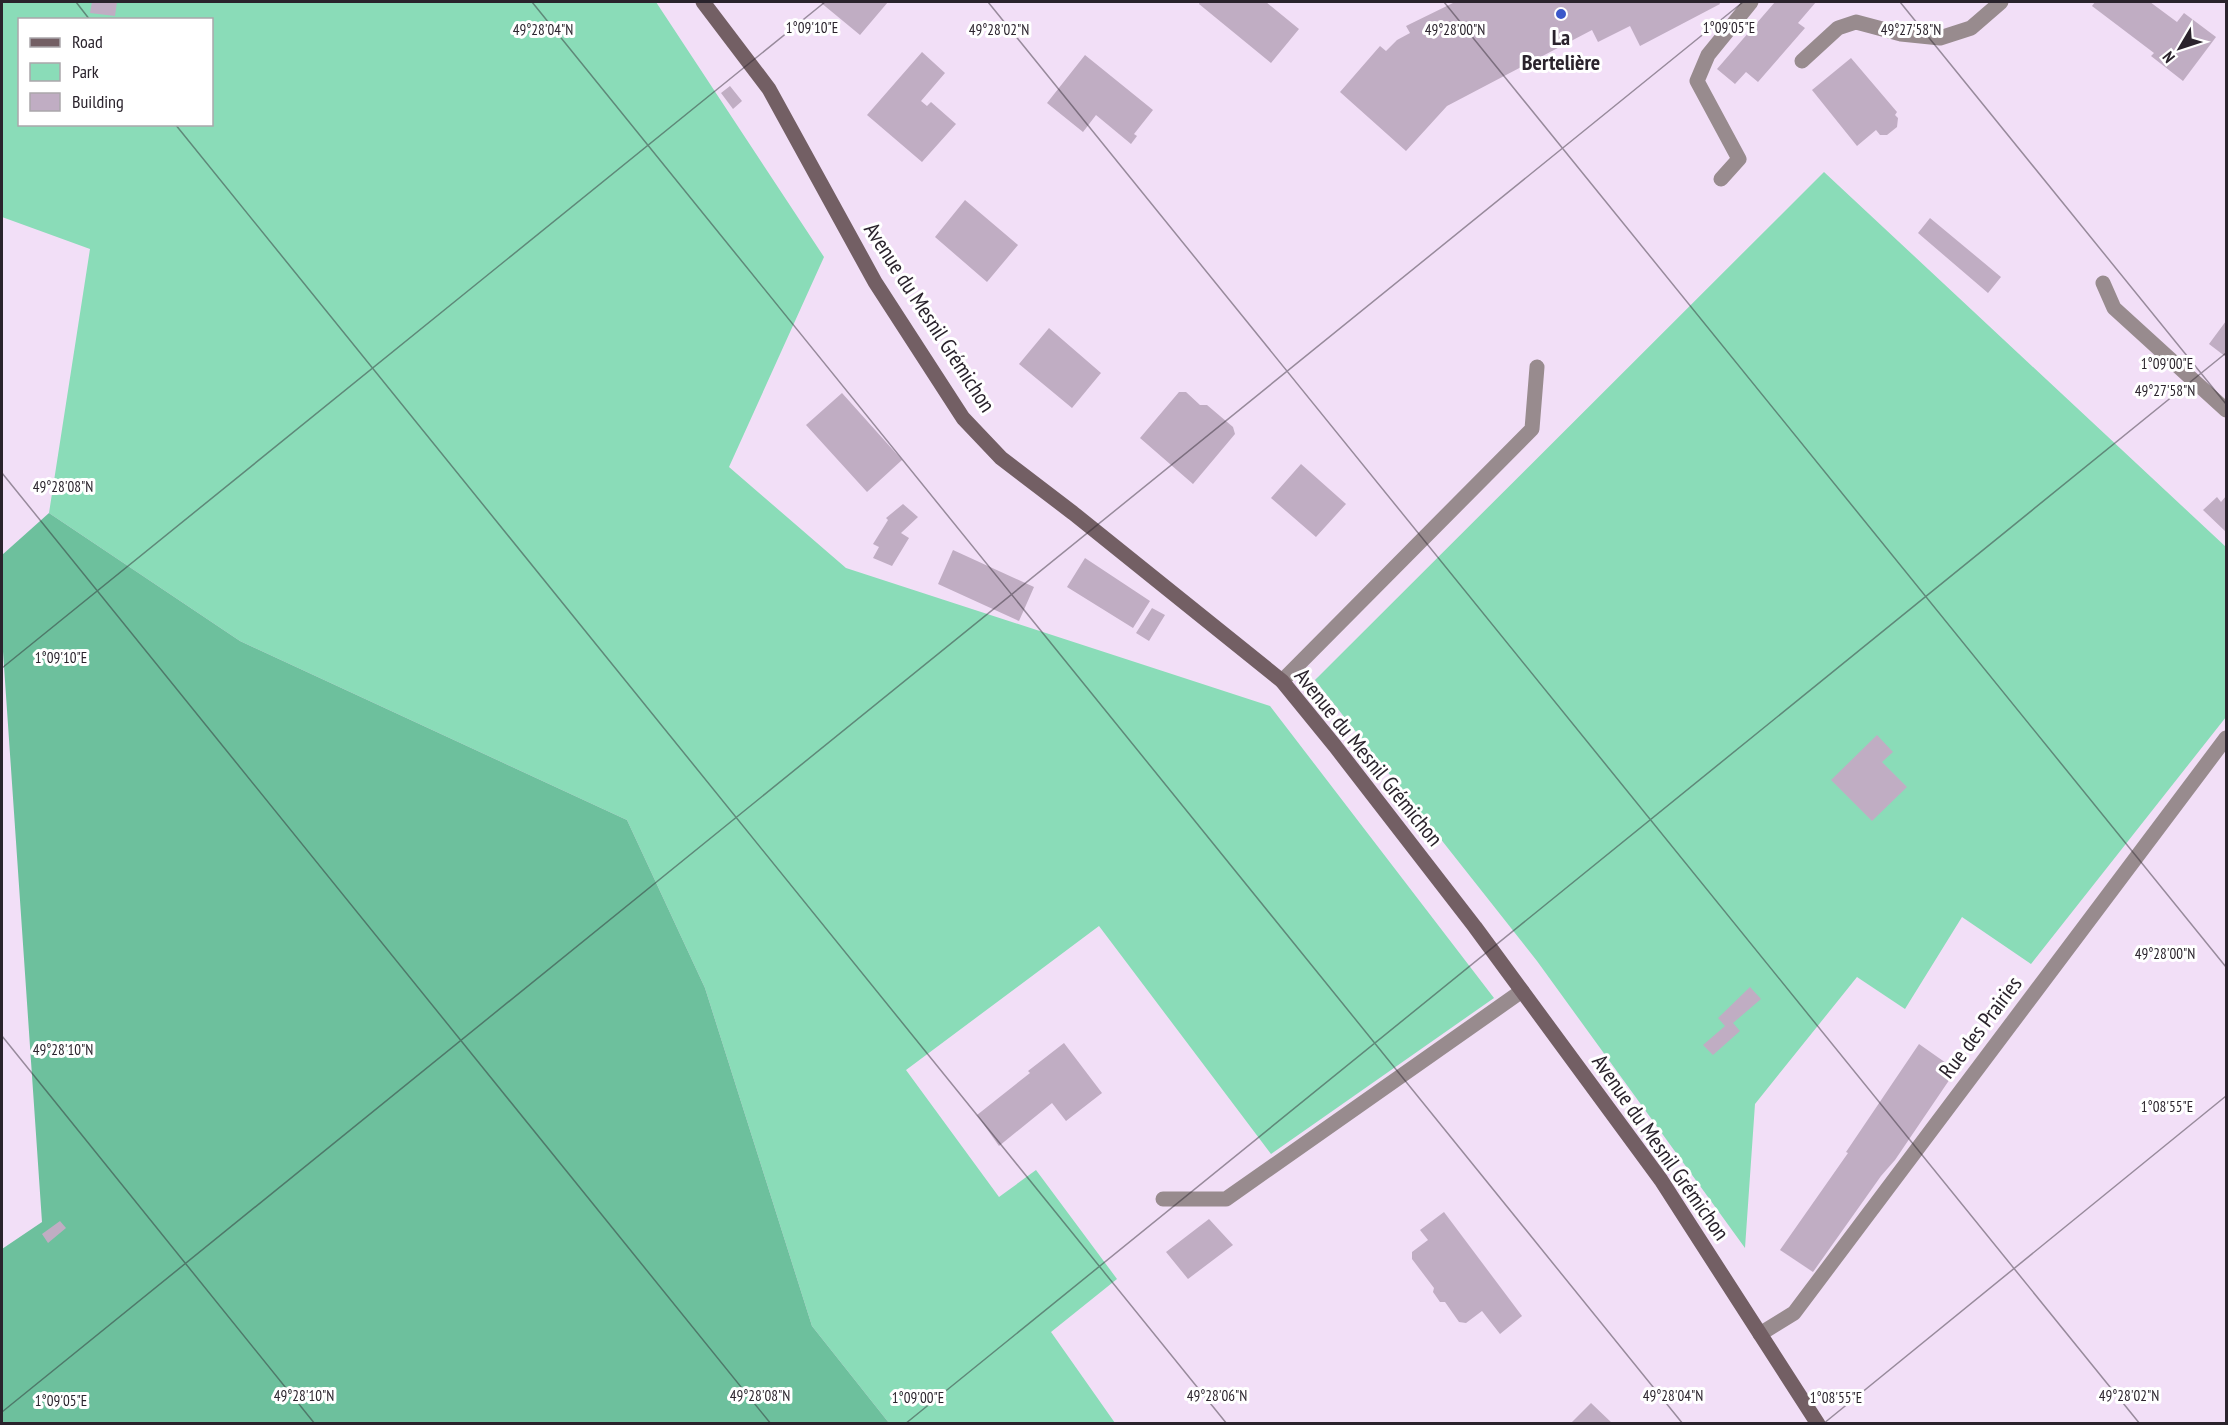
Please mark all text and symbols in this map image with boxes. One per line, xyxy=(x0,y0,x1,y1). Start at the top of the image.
marker: La Bertelière xyxy=(1554,7,1568,21)
legend xyxy=(18,18,213,126)
text: 1°09'10"E xyxy=(786,18,838,37)
text: 1°09'05"E xyxy=(1703,18,1755,37)
north arrow xyxy=(2150,18,2210,78)
text: 49°28'04"N xyxy=(513,20,573,39)
text: 49°28'02"N xyxy=(969,20,1029,39)
text: 49°28'00"N xyxy=(1425,20,1485,39)
text: 49°27'58"N xyxy=(1881,20,1941,39)
place label: La Bertelière xyxy=(1522,23,1600,76)
text: Road xyxy=(72,30,103,53)
text: N xyxy=(2158,48,2179,67)
text: Park xyxy=(72,60,99,83)
text: Building xyxy=(72,90,124,113)
street label: Avenue du Mesnil Grémichon xyxy=(858,217,1002,417)
text: 1°09'00"E xyxy=(2141,354,2193,373)
text: 49°27'58"N xyxy=(2135,381,2195,400)
text: 49°28'08"N xyxy=(33,477,93,496)
text: 1°09'10"E xyxy=(35,648,87,667)
street label: Avenue du Mesnil Grémichon xyxy=(1289,663,1449,851)
text: 49°28'00"N xyxy=(2135,944,2195,963)
street label: Rue des Prairies xyxy=(1932,970,2028,1084)
text: 49°28'10"N xyxy=(33,1040,93,1059)
street label: Avenue du Mesnil Grémichon xyxy=(1586,1049,1736,1245)
text: 1°08'55"E xyxy=(2141,1097,2193,1116)
text: 49°28'10"N xyxy=(274,1386,334,1405)
text: 49°28'08"N xyxy=(730,1386,790,1405)
text: 49°28'06"N xyxy=(1187,1386,1247,1405)
text: 49°28'04"N xyxy=(1643,1386,1703,1405)
text: 49°28'02"N xyxy=(2099,1386,2159,1405)
text: 1°09'00"E xyxy=(892,1388,944,1407)
text: 1°08'55"E xyxy=(1810,1388,1862,1407)
text: 1°09'05"E xyxy=(35,1391,87,1410)

